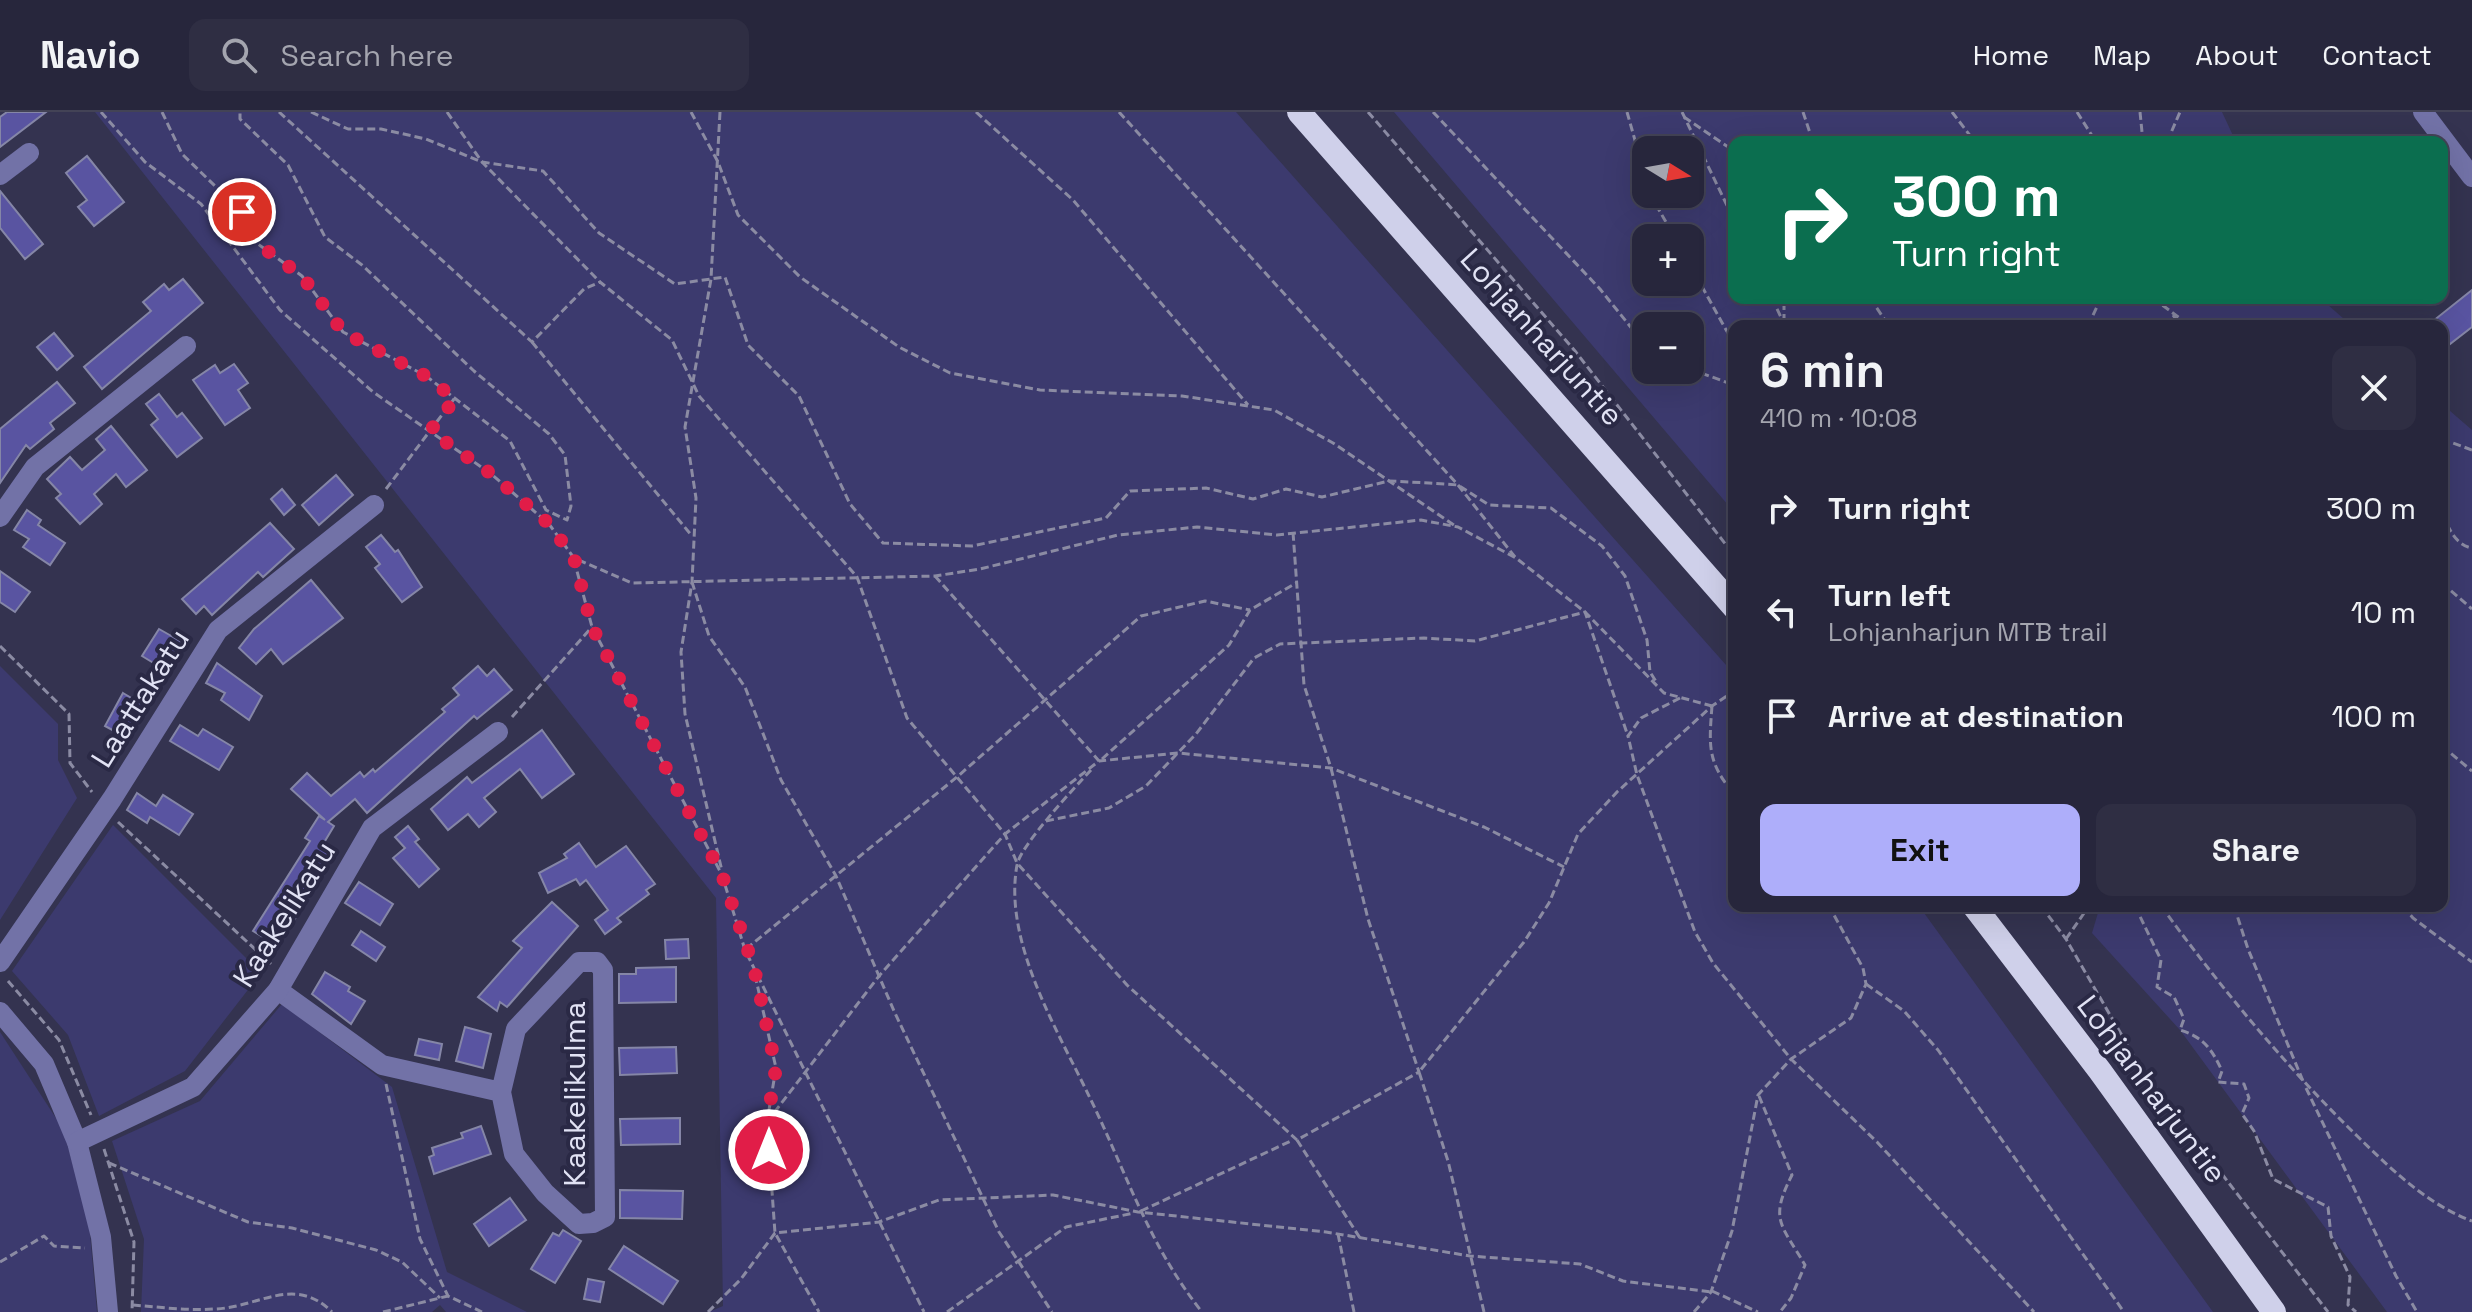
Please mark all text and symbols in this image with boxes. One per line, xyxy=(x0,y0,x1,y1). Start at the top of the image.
search box xyxy=(189,19,749,91)
text: Navio xyxy=(40,31,141,79)
icon: search xyxy=(217,33,261,77)
text: Search here xyxy=(281,36,453,75)
text: Home xyxy=(1973,37,2049,73)
text: Map xyxy=(2093,37,2151,73)
text: About xyxy=(2195,37,2278,73)
text: Contact xyxy=(2322,37,2432,73)
north arrow xyxy=(1632,136,1704,208)
map controls xyxy=(1632,136,1704,384)
text: 300 m xyxy=(1892,161,2061,232)
icon: right xyxy=(1760,168,1864,272)
pin xyxy=(208,178,276,246)
icon: arrive xyxy=(220,190,264,234)
button: + xyxy=(1632,224,1704,296)
text: Turn right xyxy=(1892,231,2061,277)
street label: Lohjanharjuntie xyxy=(1452,240,1632,434)
button: − xyxy=(1632,312,1704,384)
text: 6 min xyxy=(1760,340,1885,401)
button: close xyxy=(2332,346,2416,430)
text: 410 m · 10:08 xyxy=(1760,401,1917,435)
icon: right xyxy=(1760,486,1804,530)
text: Turn right xyxy=(1828,489,1971,528)
text: 300 m xyxy=(2326,489,2416,528)
text: Turn left xyxy=(1828,576,1951,615)
icon: left xyxy=(1760,590,1804,634)
text: 10 m xyxy=(2351,593,2416,632)
text: Lohjanharjun MTB trail xyxy=(1828,615,2108,649)
street label: Laattakatu xyxy=(82,622,198,774)
icon: arrive xyxy=(1760,694,1804,738)
text: Arrive at destination xyxy=(1828,697,2124,736)
text: 100 m xyxy=(2331,697,2416,736)
button: Exit xyxy=(1760,804,2080,896)
button: Share xyxy=(2096,804,2416,896)
street label: Kaakelikatu xyxy=(224,834,344,994)
street label: Lohjanharjuntie xyxy=(2068,987,2236,1191)
street label: Kaakelikulma xyxy=(555,1001,594,1187)
position arrow xyxy=(727,1108,811,1192)

